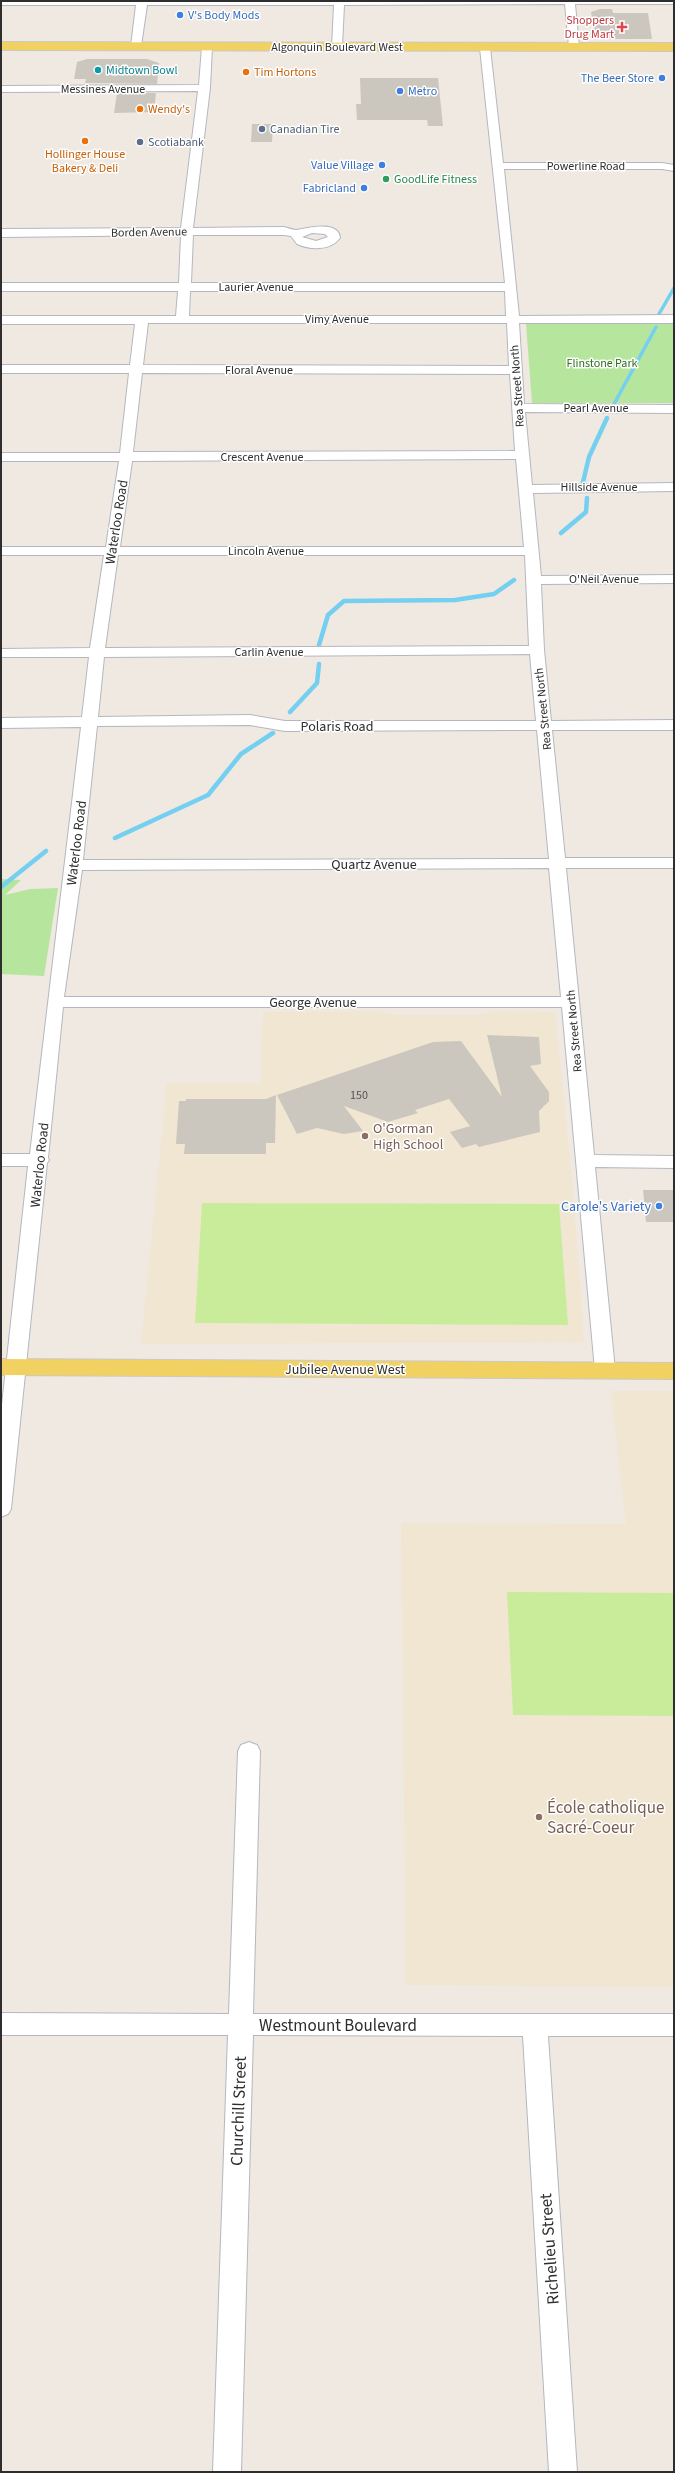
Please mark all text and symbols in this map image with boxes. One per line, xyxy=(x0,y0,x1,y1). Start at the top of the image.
place label: V's Body Mods xyxy=(188,7,260,24)
marker: V's Body Mods xyxy=(175,10,185,20)
place label: Shoppers Drug Mart xyxy=(564,12,614,43)
marker: Shoppers Drug Mart xyxy=(617,22,627,32)
street label: Algonquin Boulevard West xyxy=(271,39,403,56)
place label: Midtown Bowl xyxy=(106,62,177,79)
place label: Tim Hortons xyxy=(254,64,316,81)
marker: Midtown Bowl xyxy=(93,65,103,75)
marker: Tim Hortons xyxy=(241,67,251,77)
place label: The Beer Store xyxy=(581,70,654,87)
marker: The Beer Store xyxy=(657,73,667,83)
street label: Messines Avenue xyxy=(61,81,145,98)
place label: Metro xyxy=(408,83,437,100)
marker: Metro xyxy=(395,86,405,96)
place label: Wendy's xyxy=(148,101,190,118)
marker: Wendy's xyxy=(135,104,145,114)
place label: Canadian Tire xyxy=(270,121,340,138)
marker: Canadian Tire xyxy=(257,124,267,134)
place label: Scotiabank xyxy=(148,134,204,151)
marker: Hollinger House Bakery & Deli xyxy=(80,136,90,146)
marker: Scotiabank xyxy=(135,137,145,147)
place label: Hollinger House Bakery & Deli xyxy=(45,146,125,177)
place label: Value Village xyxy=(311,157,374,174)
street label: Powerline Road xyxy=(547,158,625,175)
marker: Value Village xyxy=(377,160,387,170)
place label: GoodLife Fitness xyxy=(394,171,477,188)
marker: GoodLife Fitness xyxy=(381,174,391,184)
place label: Fabricland xyxy=(303,180,356,197)
marker: Fabricland xyxy=(359,183,369,193)
street label: Borden Avenue xyxy=(111,223,187,242)
street label: Laurier Avenue xyxy=(218,279,294,296)
street label: Vimy Avenue xyxy=(305,311,369,328)
street label: Rea Street North xyxy=(506,344,529,428)
park label: Flinstone Park xyxy=(566,355,638,372)
street label: Floral Avenue xyxy=(225,362,293,379)
street label: Pearl Avenue xyxy=(564,400,629,417)
street label: Crescent Avenue xyxy=(220,449,304,466)
street label: Waterloo Road xyxy=(100,478,134,566)
street label: Hillside Avenue xyxy=(561,479,637,496)
street label: Lincoln Avenue xyxy=(228,543,304,560)
street label: O'Neil Avenue xyxy=(569,571,639,588)
street label: Carlin Avenue xyxy=(234,644,304,661)
street label: Rea Street North xyxy=(531,667,556,751)
street label: Polaris Road xyxy=(301,717,373,737)
street label: Waterloo Road xyxy=(62,799,92,887)
street label: Quartz Avenue xyxy=(331,855,417,875)
street label: Rea Street North xyxy=(562,989,587,1073)
street label: George Avenue xyxy=(269,993,357,1013)
house number: 150 xyxy=(350,1087,368,1104)
place label: O'Gorman High School xyxy=(373,1119,444,1155)
street label: Waterloo Road xyxy=(26,1122,54,1209)
marker: O'Gorman High School xyxy=(360,1131,370,1141)
place label: Carole's Variety xyxy=(561,1197,651,1217)
marker: Carole's Variety xyxy=(654,1201,664,1211)
street label: Jubilee Avenue West xyxy=(285,1360,405,1380)
place label: École catholique Sacré-Coeur xyxy=(547,1796,664,1840)
marker: École catholique Sacré-Coeur xyxy=(534,1812,544,1822)
street label: Westmount Boulevard xyxy=(259,2014,417,2038)
street label: Churchill Street xyxy=(225,2056,253,2166)
street label: Richelieu Street xyxy=(534,2192,566,2305)

